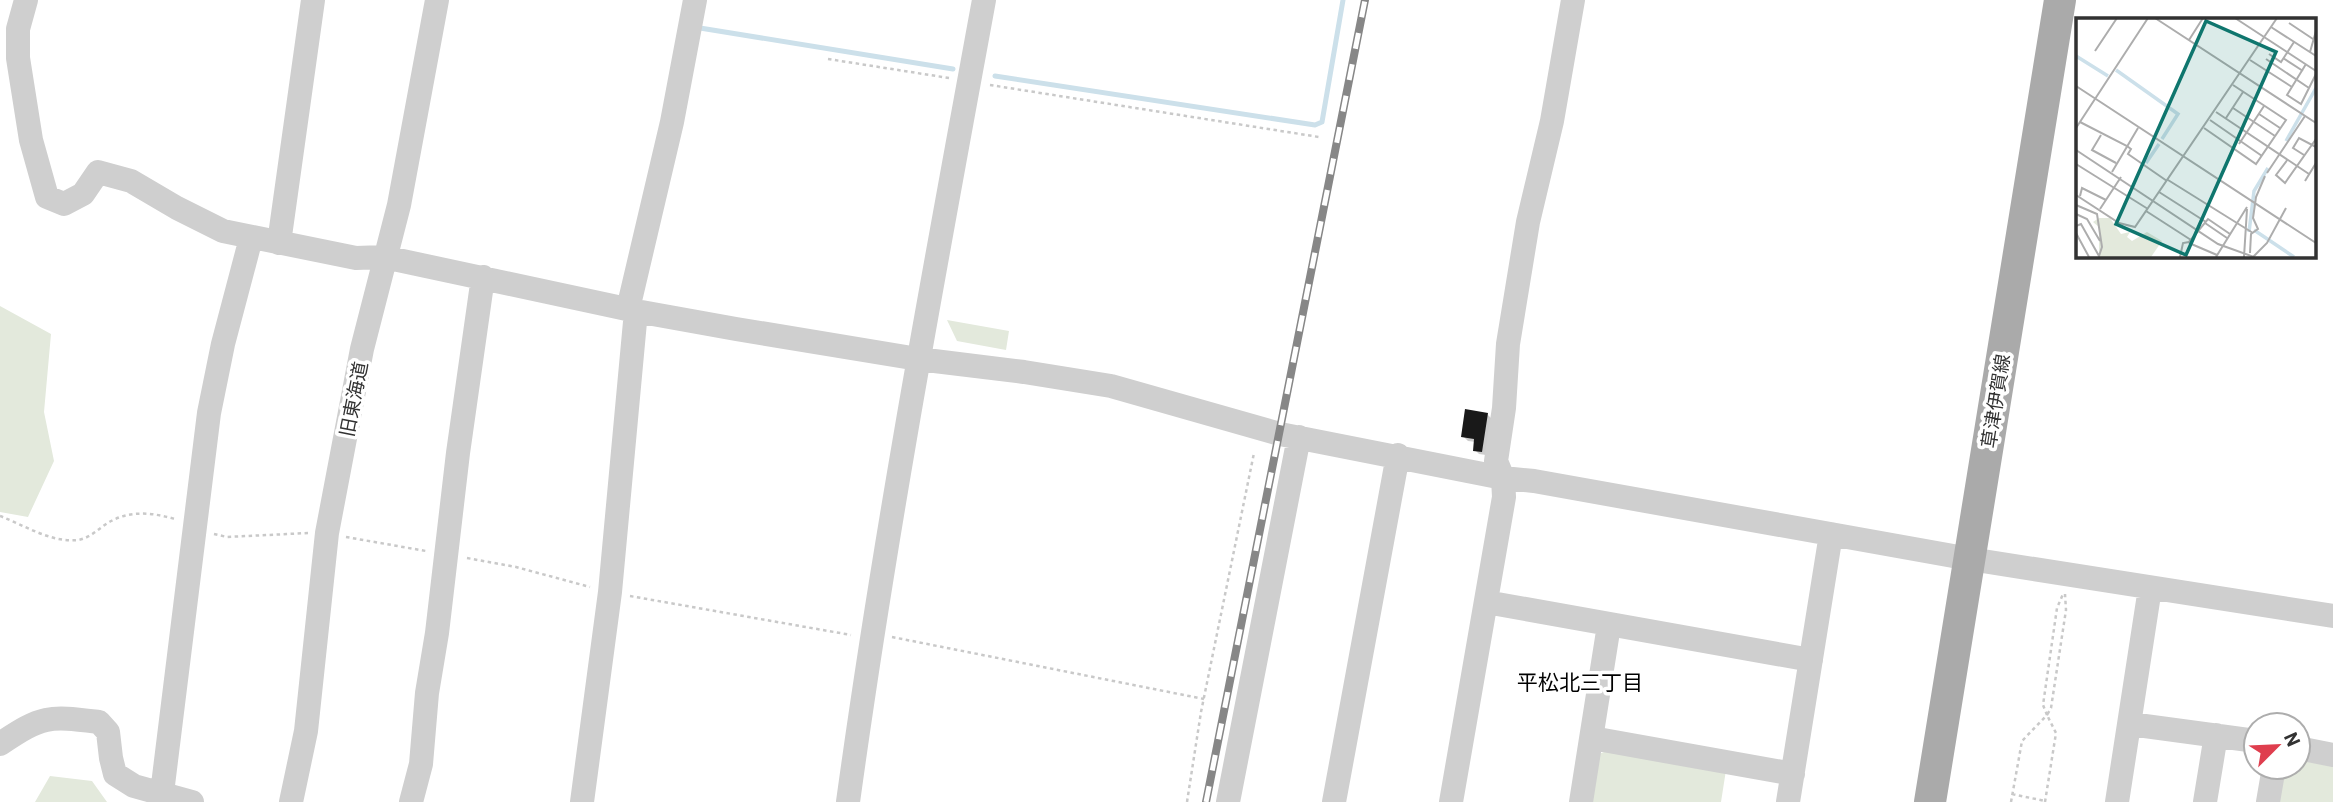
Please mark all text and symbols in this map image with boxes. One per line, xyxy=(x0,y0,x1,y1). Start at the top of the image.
inset map xyxy=(2076,18,2316,257)
street label: 草津伊賀線 xyxy=(1976,352,2014,450)
street label: 旧東海道 xyxy=(334,359,372,439)
district label: 平松北三丁目 xyxy=(1517,669,1643,694)
north arrow xyxy=(2242,711,2312,781)
text: N xyxy=(2280,728,2306,749)

